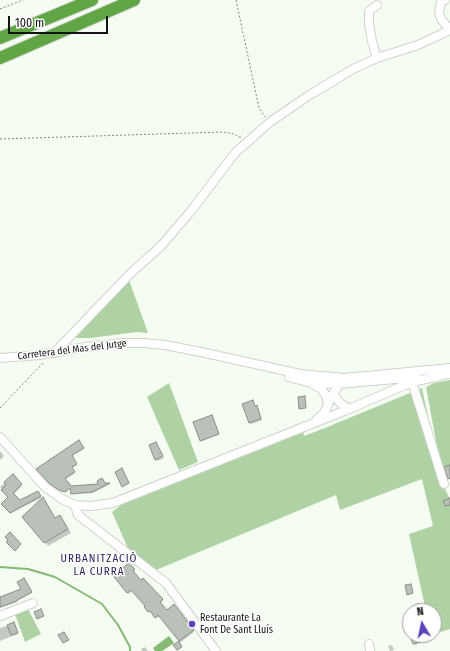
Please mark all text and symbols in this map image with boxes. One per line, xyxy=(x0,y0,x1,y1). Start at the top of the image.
scale bar xyxy=(10,8,110,34)
text: 100 m xyxy=(15,16,44,30)
street label: Carretera del Mas del Jutge xyxy=(17,337,127,363)
district label: URBANITZACIÓ LA CURRA xyxy=(61,552,137,578)
north arrow xyxy=(402,603,442,643)
text: N xyxy=(416,605,424,619)
place label: Restaurante La Font De Sant Lluís xyxy=(200,612,273,636)
marker: Restaurante La Font De Sant Lluís xyxy=(187,619,197,629)

